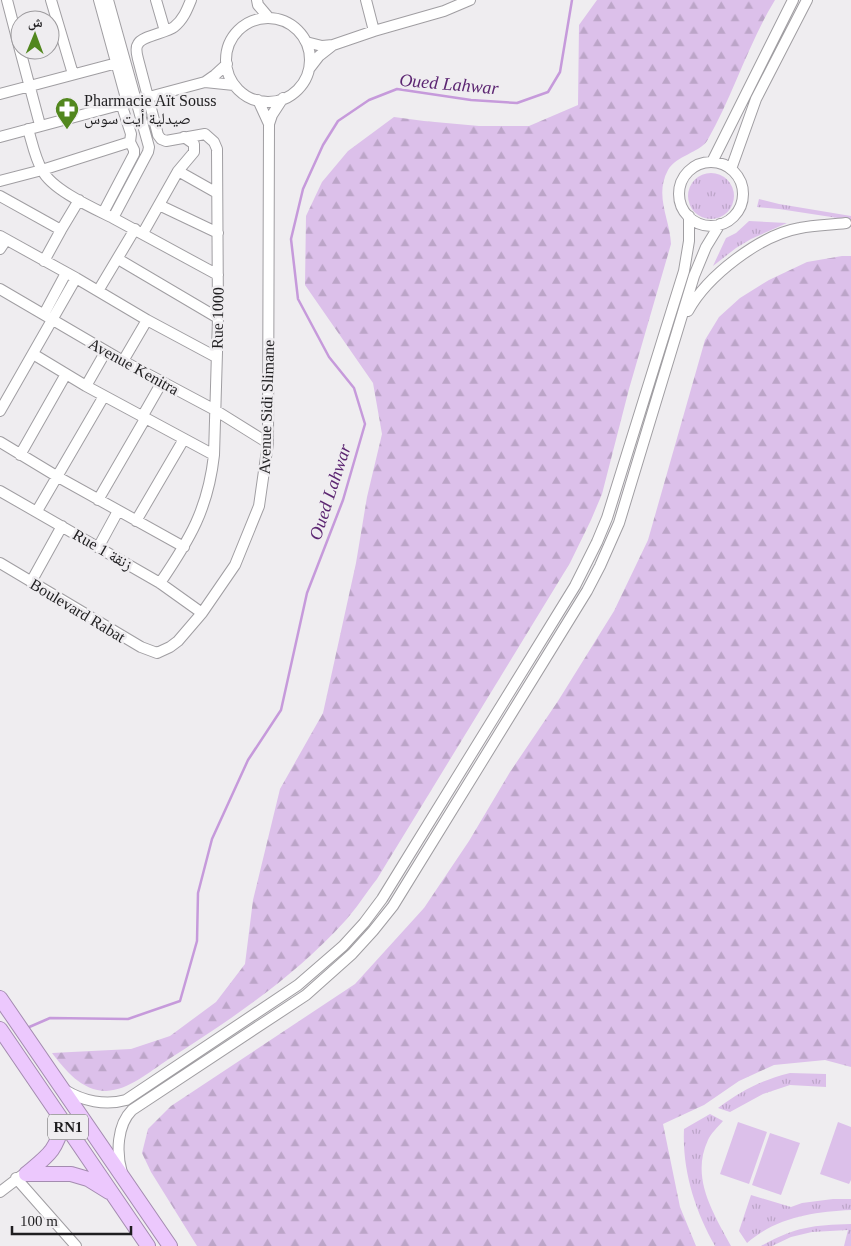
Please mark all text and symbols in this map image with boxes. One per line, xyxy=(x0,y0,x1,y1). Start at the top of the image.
north arrow xyxy=(10,10,60,60)
text: ش xyxy=(28,15,43,31)
water label: Oued Lahwar xyxy=(399,70,500,98)
place label: Pharmacie Aït Souss صيدلية أيت سوس xyxy=(84,92,216,129)
pharmacy icon: Pharmacie Aït Souss صيدلية أيت سوس xyxy=(54,96,80,130)
street label: Rue 1000 xyxy=(208,287,227,349)
street label: Avenue Kenitra xyxy=(86,335,182,398)
street label: Avenue Sidi Slimane xyxy=(256,339,277,475)
water label: Oued Lahwar xyxy=(305,441,355,542)
street label: Rue 1 زنقة xyxy=(70,526,135,574)
street label: Boulevard Rabat xyxy=(27,575,129,646)
road number: RN1 xyxy=(48,1114,88,1140)
scale bar xyxy=(12,1204,131,1236)
text: 100 m xyxy=(20,1213,58,1229)

